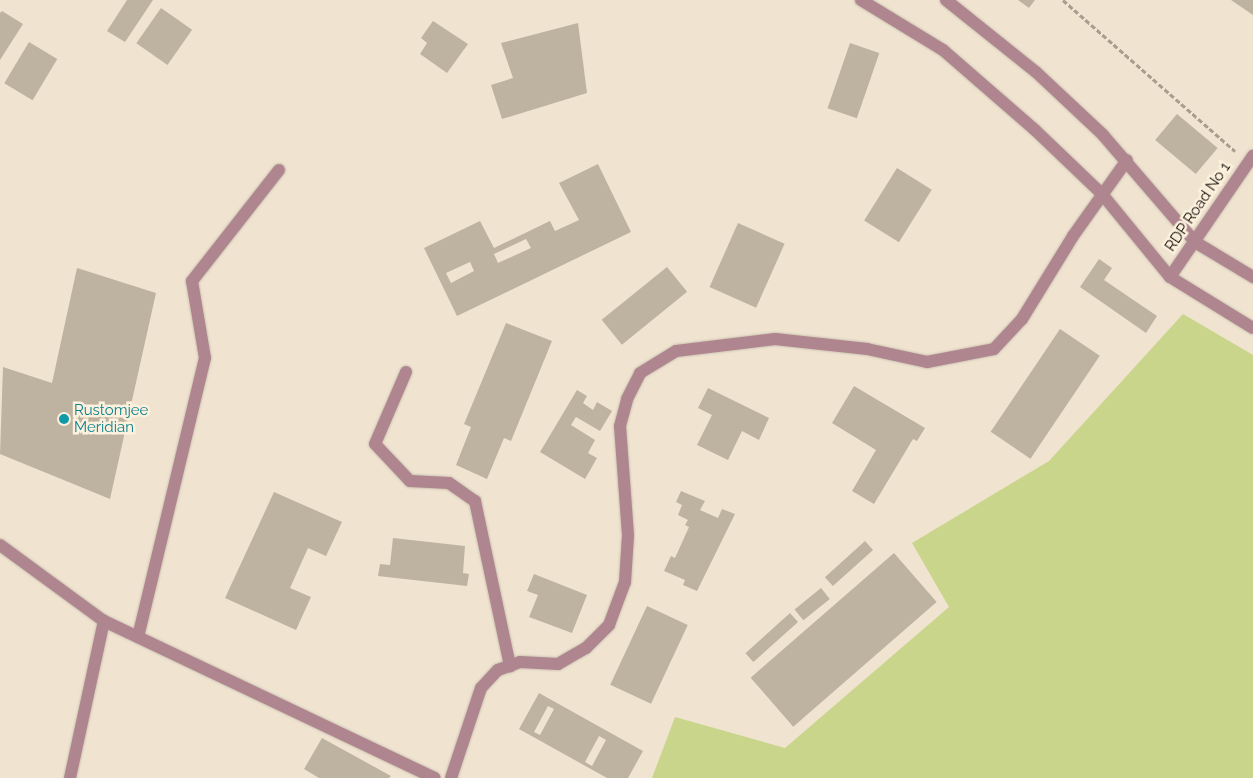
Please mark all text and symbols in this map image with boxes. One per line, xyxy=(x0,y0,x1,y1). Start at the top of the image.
street label: RDP Road No 1 xyxy=(1161,159,1235,255)
place label: Rustomjee Meridian xyxy=(74,401,148,436)
marker: Rustomjee Meridian xyxy=(58,413,70,425)

